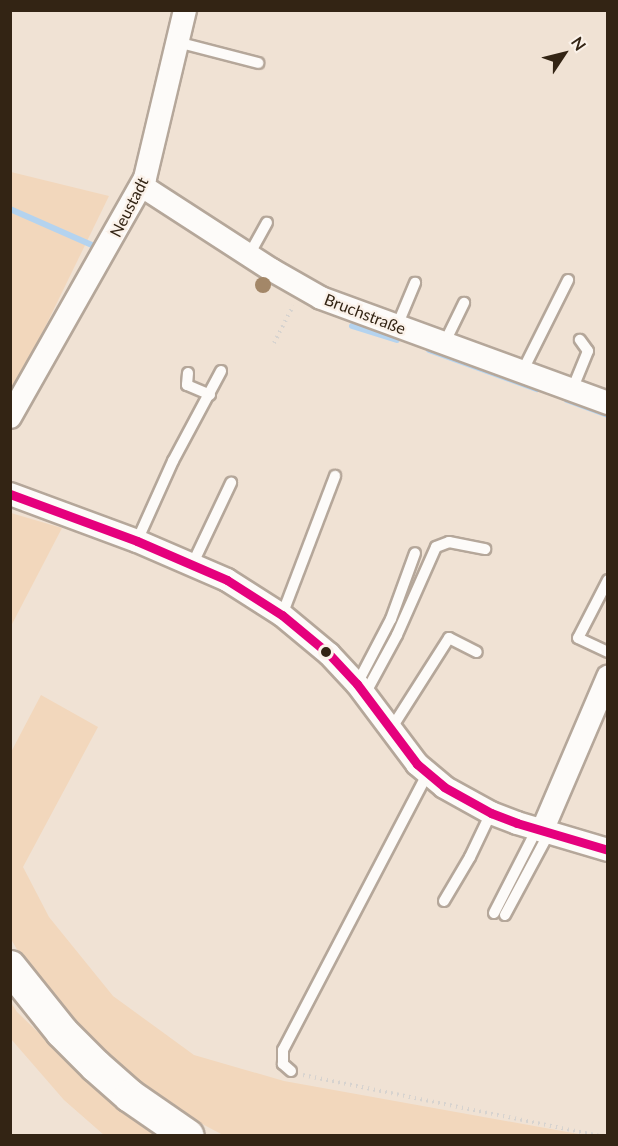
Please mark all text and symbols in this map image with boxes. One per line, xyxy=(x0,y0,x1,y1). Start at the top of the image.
north arrow xyxy=(534,24,594,84)
text: N xyxy=(568,33,590,54)
street label: Neustadt xyxy=(106,174,152,240)
street label: Bruchstraße xyxy=(322,290,408,338)
unlabelled marker xyxy=(320,646,332,658)

